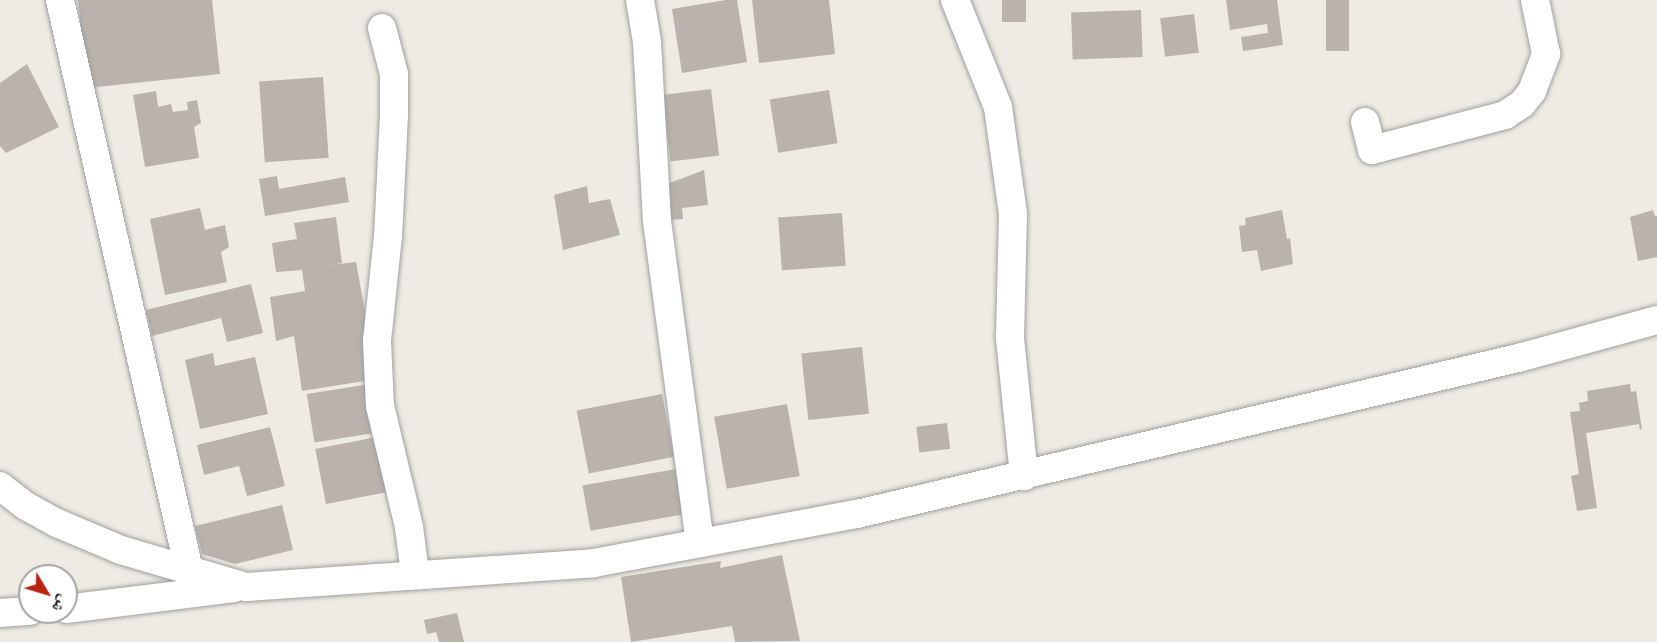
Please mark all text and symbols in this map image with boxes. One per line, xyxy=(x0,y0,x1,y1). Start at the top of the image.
north arrow xyxy=(18,564,78,624)
text: ش xyxy=(48,592,74,617)

